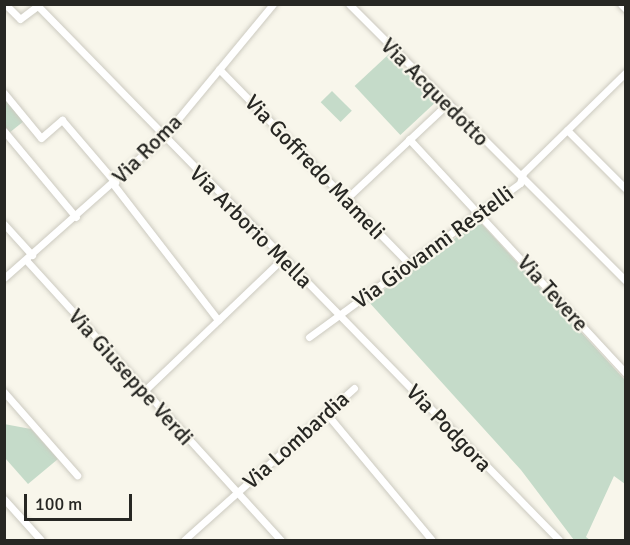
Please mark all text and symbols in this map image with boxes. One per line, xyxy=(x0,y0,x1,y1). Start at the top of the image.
street label: Via Acquedotto xyxy=(375,32,495,152)
street label: Via Goffredo Mameli xyxy=(239,89,391,245)
street label: Via Roma xyxy=(107,109,187,189)
street label: Via Arborio Mella xyxy=(184,160,318,294)
street label: Via Giovanni Restelli xyxy=(347,180,519,314)
street label: Via Tevere xyxy=(512,249,594,337)
street label: Via Giuseppe Verdi xyxy=(63,303,199,451)
street label: Via Podgora xyxy=(401,379,497,477)
street label: Via Lombardia xyxy=(237,385,355,495)
scale bar xyxy=(27,482,135,520)
text: 100 m xyxy=(35,493,82,515)

